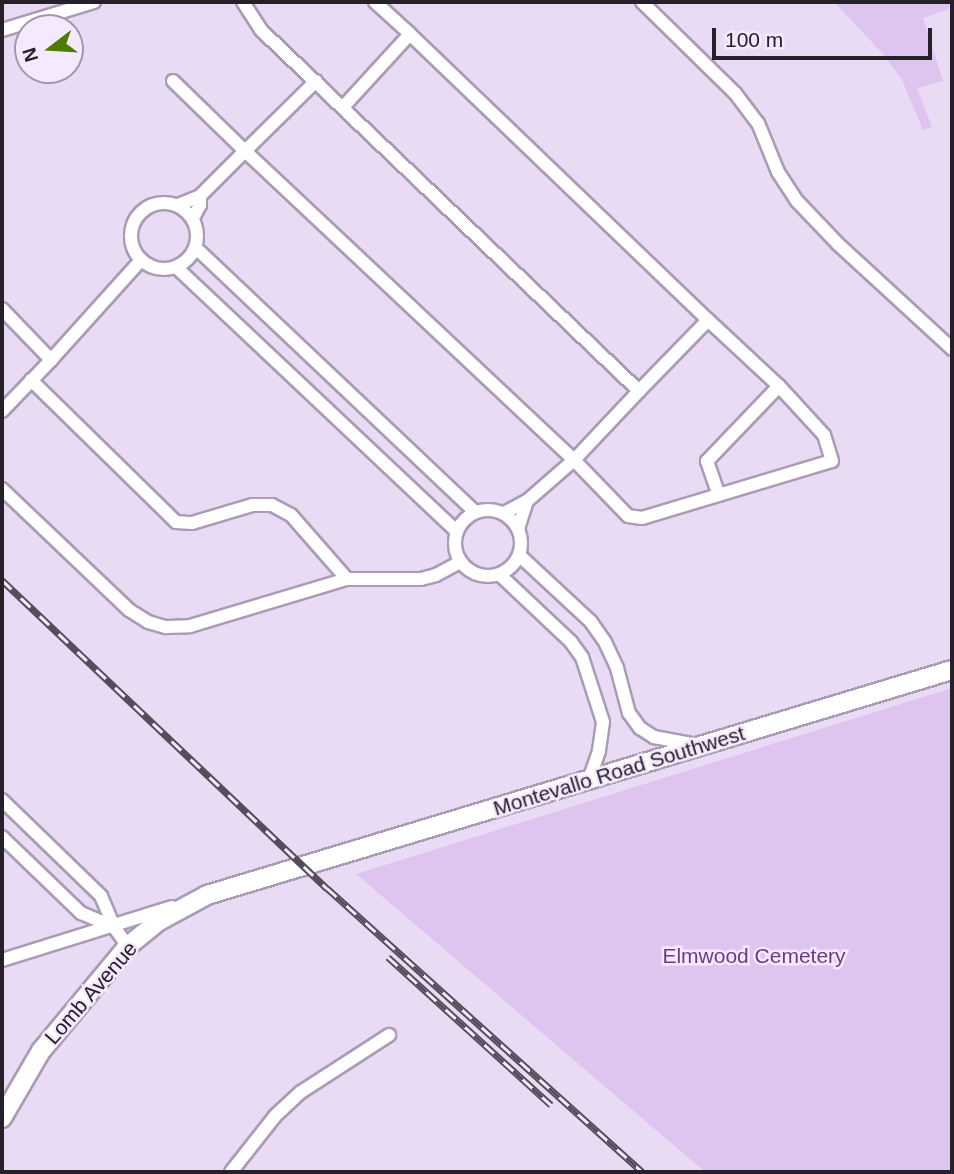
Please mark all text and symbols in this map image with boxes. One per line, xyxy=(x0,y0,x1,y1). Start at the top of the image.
north arrow xyxy=(14,14,84,84)
scale bar xyxy=(716,14,936,58)
text: 100 m xyxy=(725,28,783,51)
text: N xyxy=(18,45,42,64)
street label: Montevallo Road Southwest xyxy=(490,721,748,821)
street label: Lomb Avenue xyxy=(39,936,143,1050)
park label: Elmwood Cemetery xyxy=(662,943,846,969)

